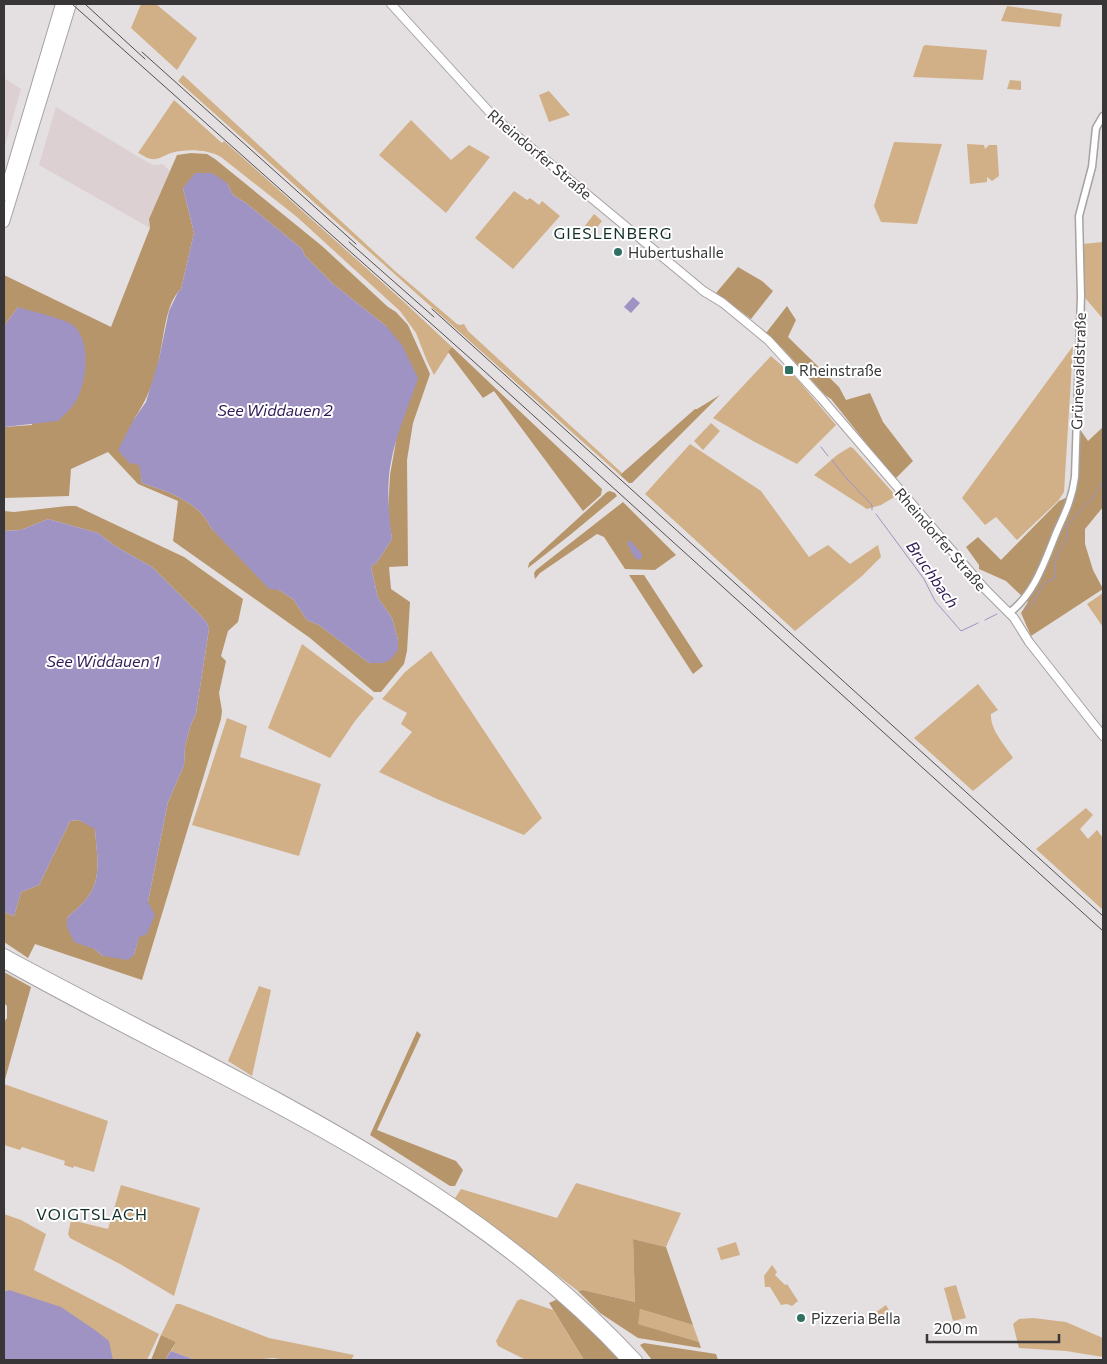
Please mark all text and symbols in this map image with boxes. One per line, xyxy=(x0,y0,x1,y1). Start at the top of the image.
street label: Rheindorfer Straße xyxy=(484,105,596,203)
district label: GIESLENBERG xyxy=(554,223,672,242)
place label: Hubertushalle xyxy=(628,243,724,261)
marker: Hubertushalle xyxy=(612,246,624,258)
street label: Grünewaldstraße xyxy=(1067,312,1089,430)
place label: Rheinstraße xyxy=(799,361,882,379)
marker: Rheinstraße xyxy=(783,364,795,376)
water label: See Widdauen 2 xyxy=(217,400,333,419)
street label: Rheindorfer Straße xyxy=(891,484,991,594)
water label: Bruchbach xyxy=(903,537,963,611)
water label: See Widdauen 1 xyxy=(46,651,160,670)
district label: VOIGTSLACH xyxy=(36,1204,148,1223)
place label: Pizzeria Bella xyxy=(811,1309,901,1327)
marker: Pizzeria Bella xyxy=(795,1312,807,1324)
scale bar xyxy=(927,1312,1060,1344)
text: 200 m xyxy=(934,1319,978,1337)

